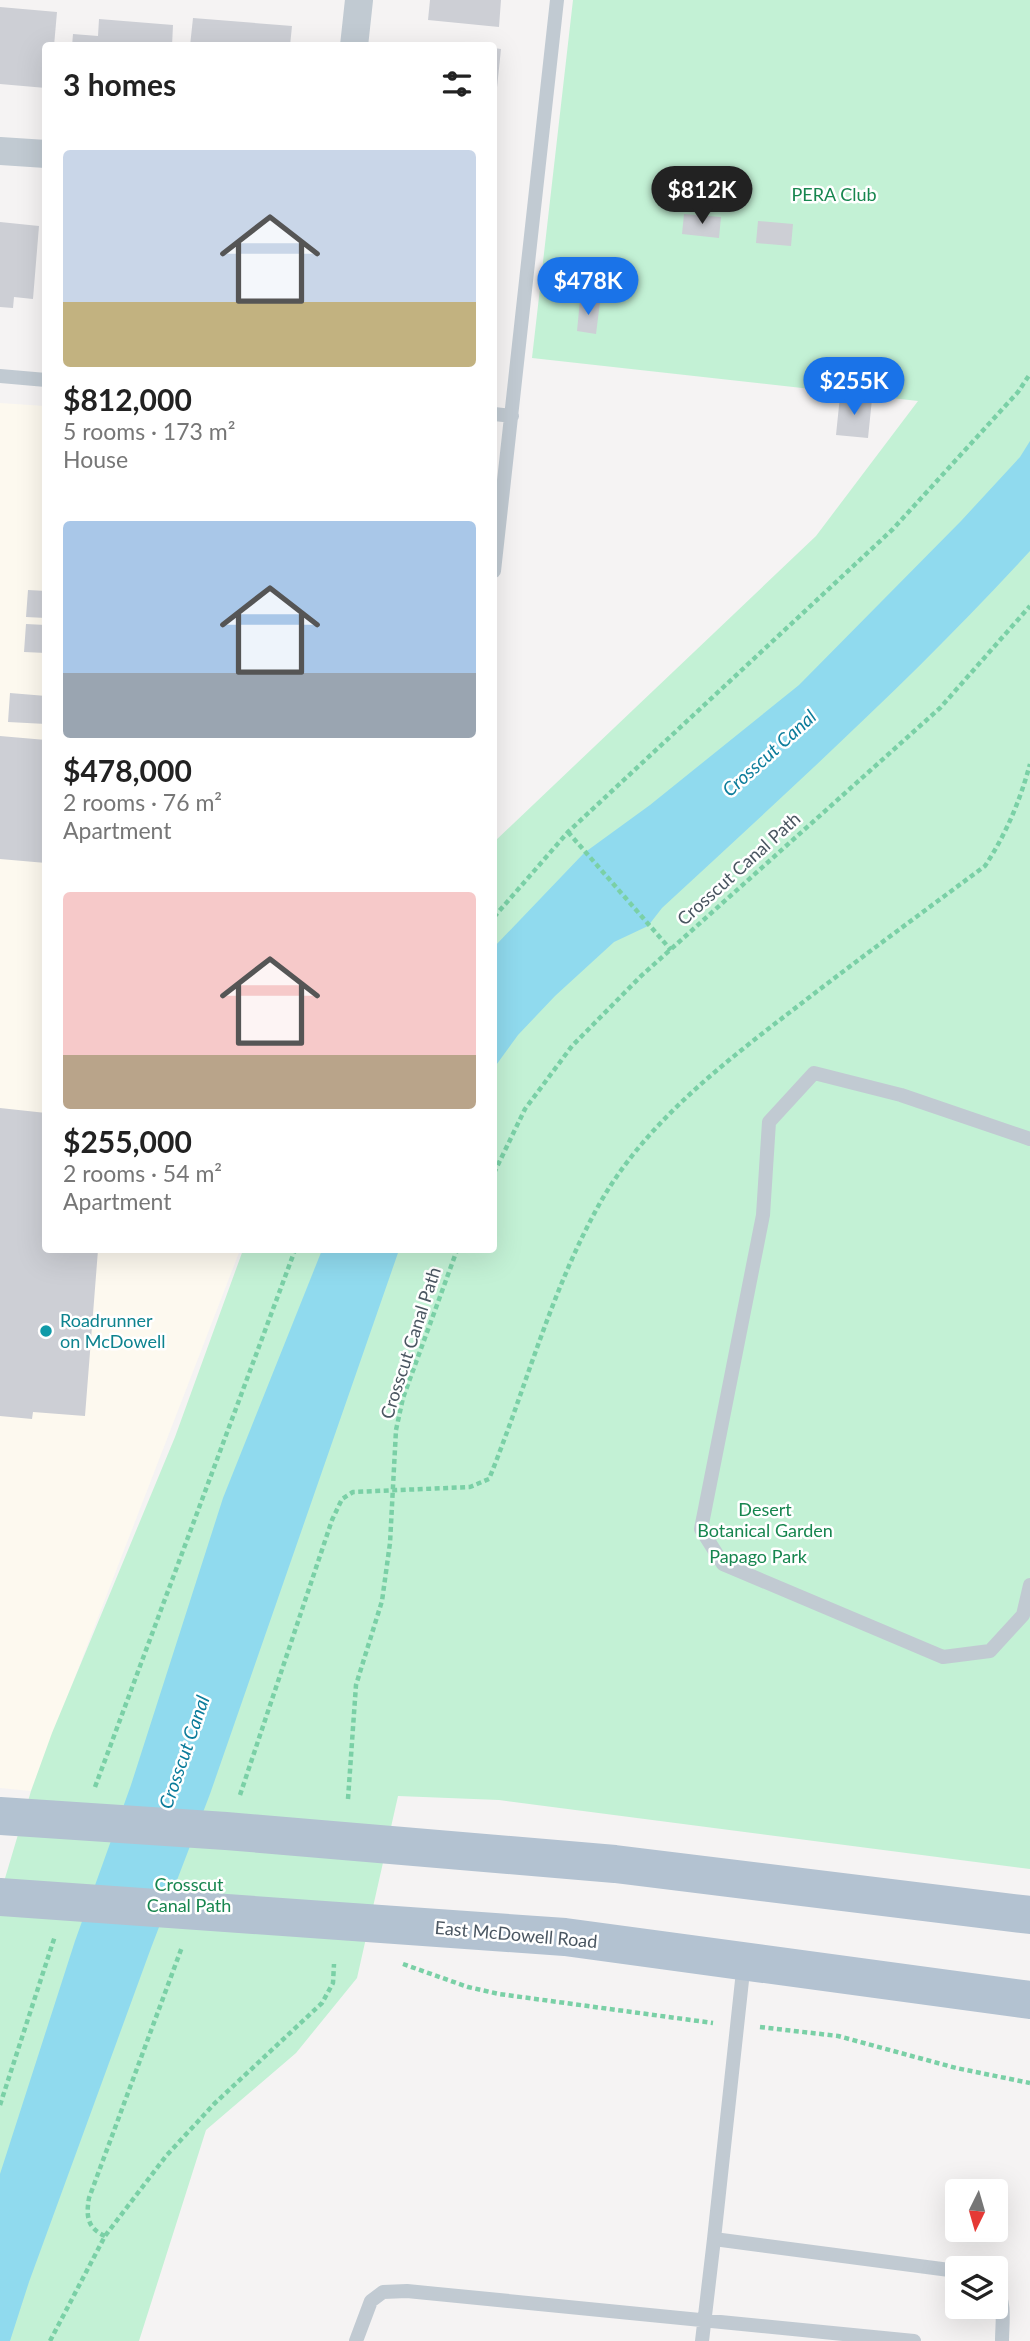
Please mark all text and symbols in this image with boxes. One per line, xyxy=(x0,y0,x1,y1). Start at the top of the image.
icon: filters xyxy=(438,65,476,103)
text: 3 homes xyxy=(63,66,176,102)
pin: $812K xyxy=(653,166,751,226)
text: $812K xyxy=(667,175,737,203)
park label: PERA Club xyxy=(791,183,877,205)
icon: home xyxy=(207,196,333,322)
pin: $478K xyxy=(539,258,637,317)
text: $478K xyxy=(553,266,623,294)
pin: $255K xyxy=(805,358,903,417)
text: $255K xyxy=(819,366,889,394)
text: $812,000 xyxy=(63,381,192,417)
text: 5 rooms · 173 m² xyxy=(63,417,235,445)
text: House xyxy=(63,445,128,473)
icon: home xyxy=(207,567,333,693)
water label: Crosscut Canal xyxy=(717,704,820,801)
text: $478,000 xyxy=(63,752,192,788)
text: 2 rooms · 76 m² xyxy=(63,788,222,816)
street label: Crosscut Canal Path xyxy=(672,807,805,929)
text: Apartment xyxy=(63,816,171,844)
icon: home xyxy=(207,938,333,1064)
text: $255,000 xyxy=(63,1123,192,1159)
text: 2 rooms · 54 m² xyxy=(63,1159,222,1187)
text: Apartment xyxy=(63,1187,171,1215)
street label: Crosscut Canal Path xyxy=(375,1264,445,1421)
place label: Roadrunner on McDowell xyxy=(60,1309,165,1352)
marker: Roadrunner on McDowell xyxy=(38,1323,54,1339)
park label: Desert Botanical Garden xyxy=(697,1498,833,1541)
park label: Papago Park xyxy=(709,1545,808,1567)
water label: Crosscut Canal xyxy=(153,1692,214,1812)
park label: Crosscut Canal Path xyxy=(147,1873,231,1916)
street label: East McDowell Road xyxy=(434,1916,598,1952)
north arrow xyxy=(945,2179,1008,2242)
map controls xyxy=(945,2179,1008,2319)
button: layers xyxy=(945,2256,1008,2319)

